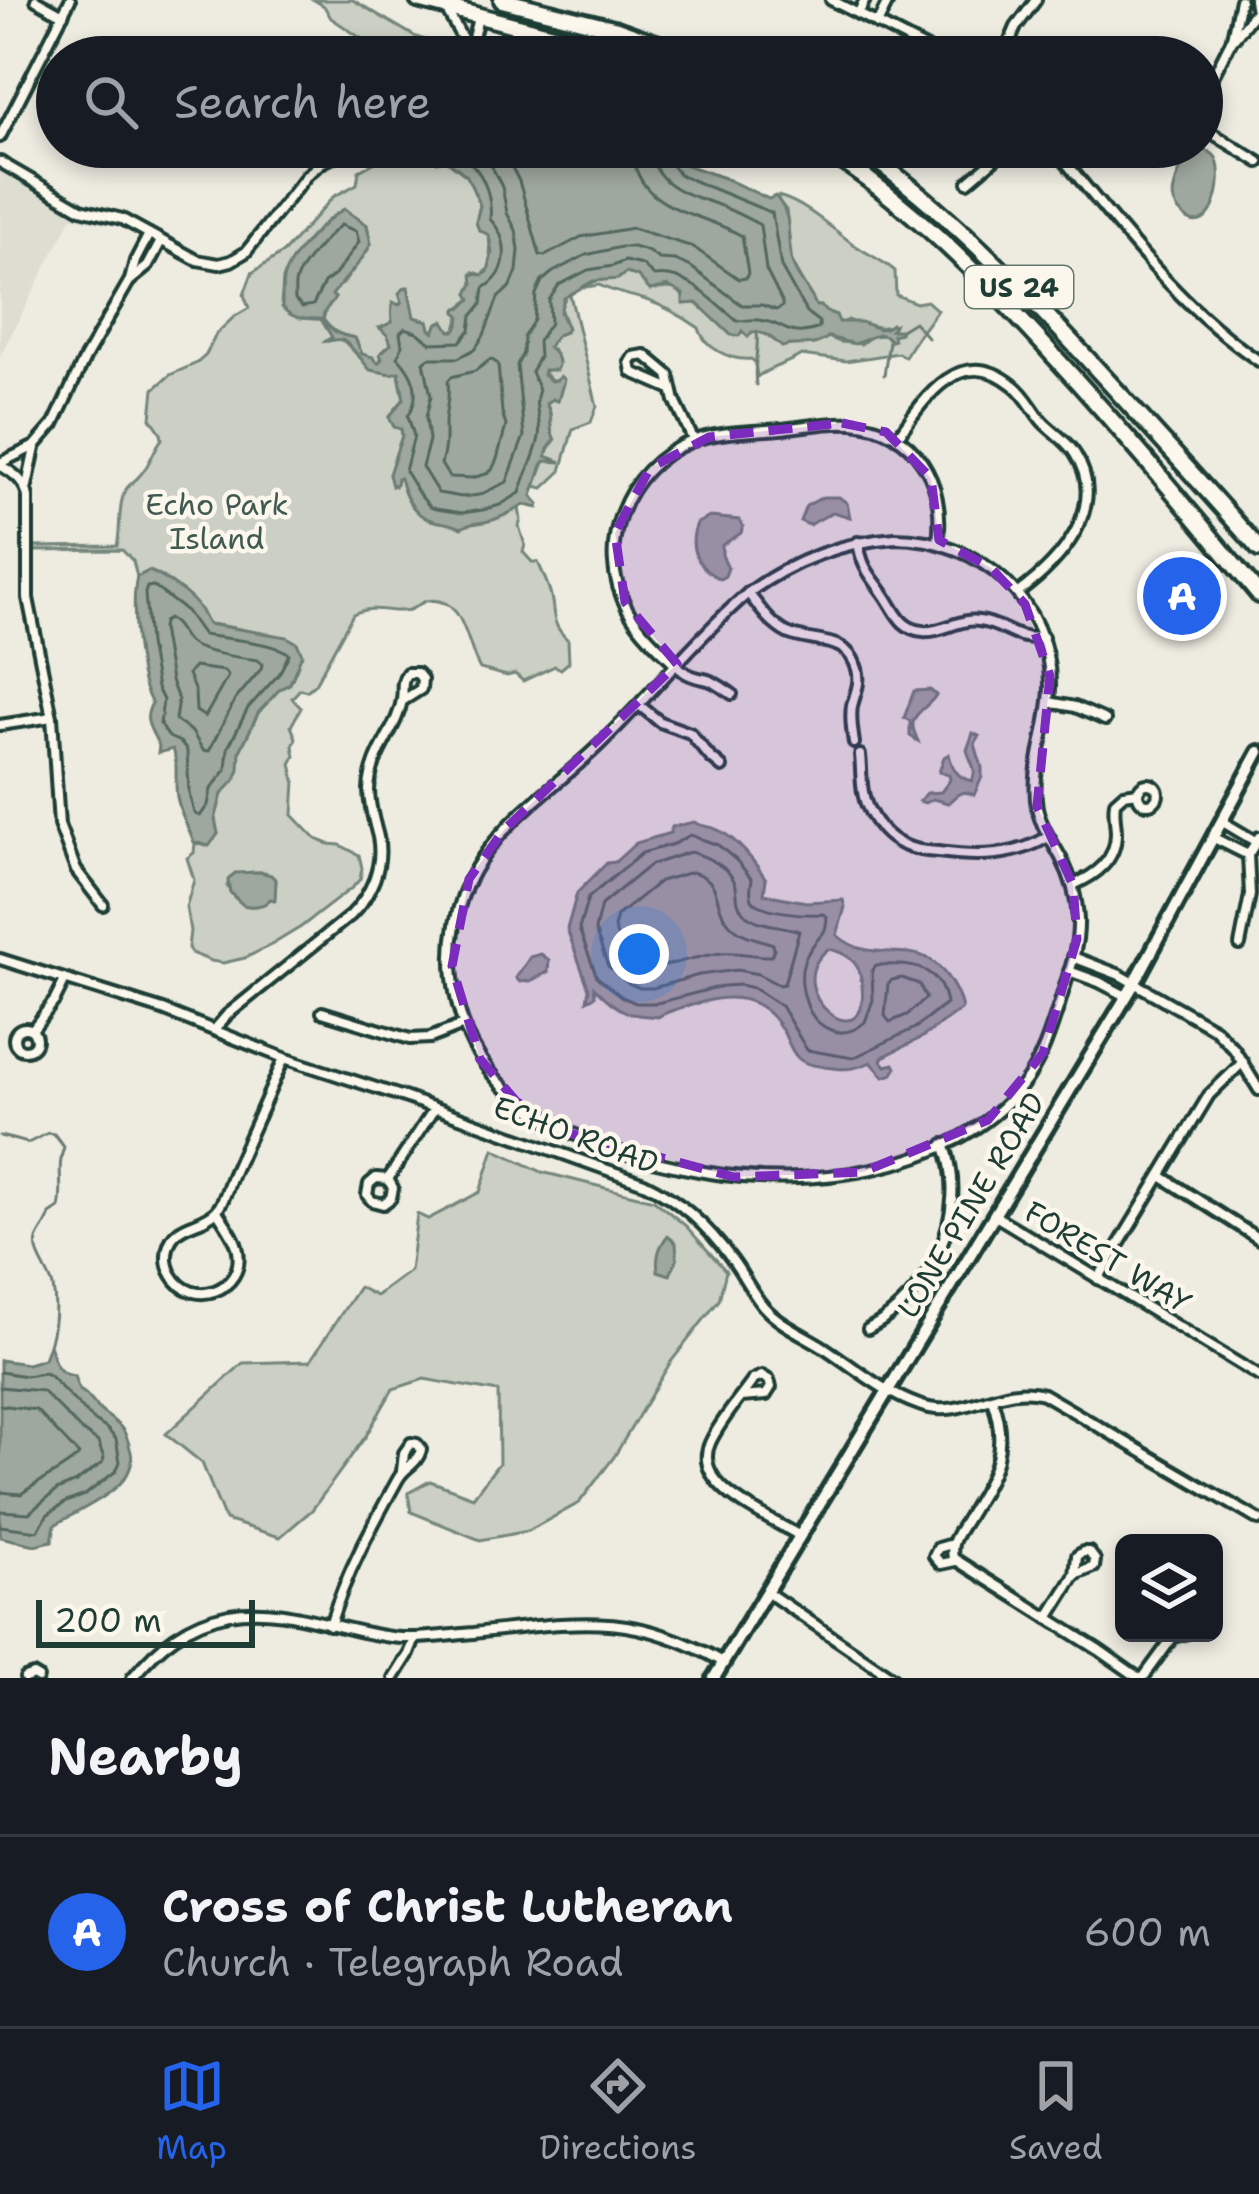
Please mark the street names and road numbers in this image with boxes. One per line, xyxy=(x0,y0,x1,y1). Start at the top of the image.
road number: US 24 xyxy=(965,266,1073,308)
street label: LONE PINE ROAD xyxy=(887,1085,1055,1325)
street label: ECHO ROAD xyxy=(488,1086,664,1184)
street label: FOREST WAY xyxy=(1017,1191,1199,1323)

